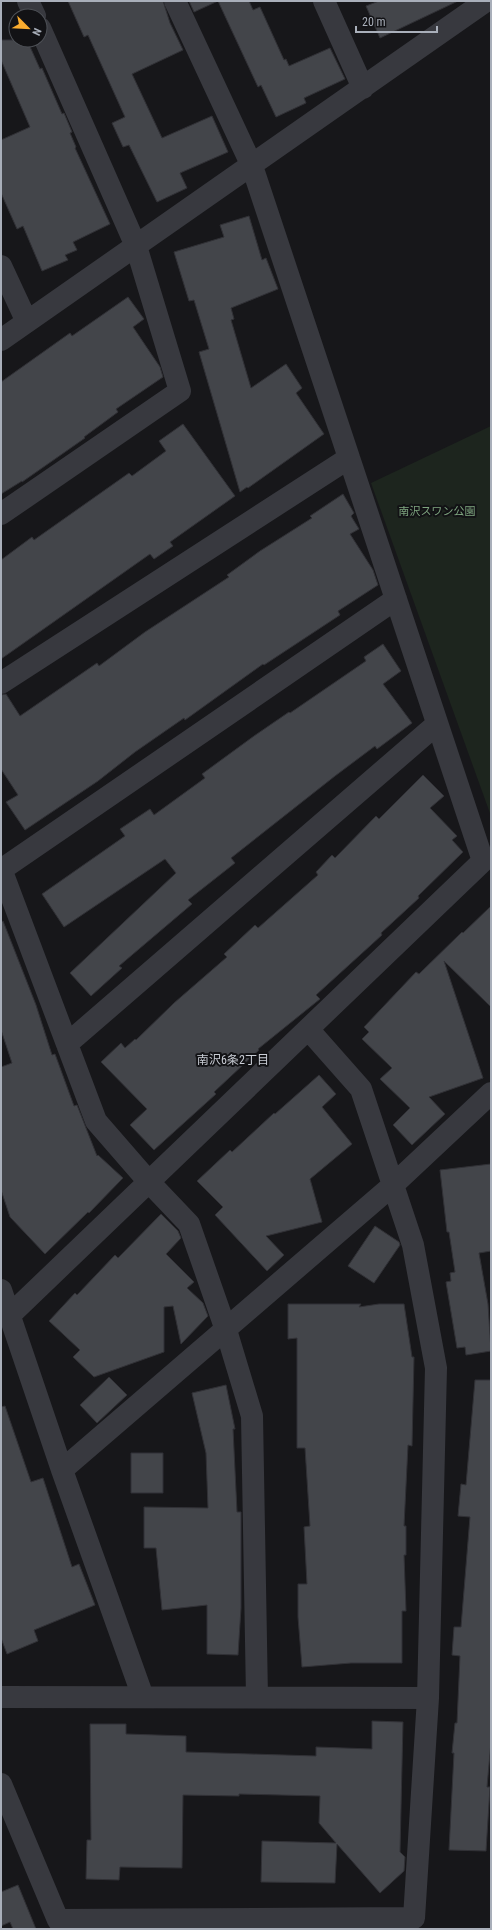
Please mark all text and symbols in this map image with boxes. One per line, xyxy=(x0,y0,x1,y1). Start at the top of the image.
north arrow xyxy=(8,8,48,48)
scale bar xyxy=(356,8,437,34)
text: 20 m xyxy=(362,15,386,29)
text: N xyxy=(29,26,44,38)
park label: 南沢スワン公園 xyxy=(399,505,476,518)
district label: 南沢6条2丁目 xyxy=(197,1053,269,1067)

